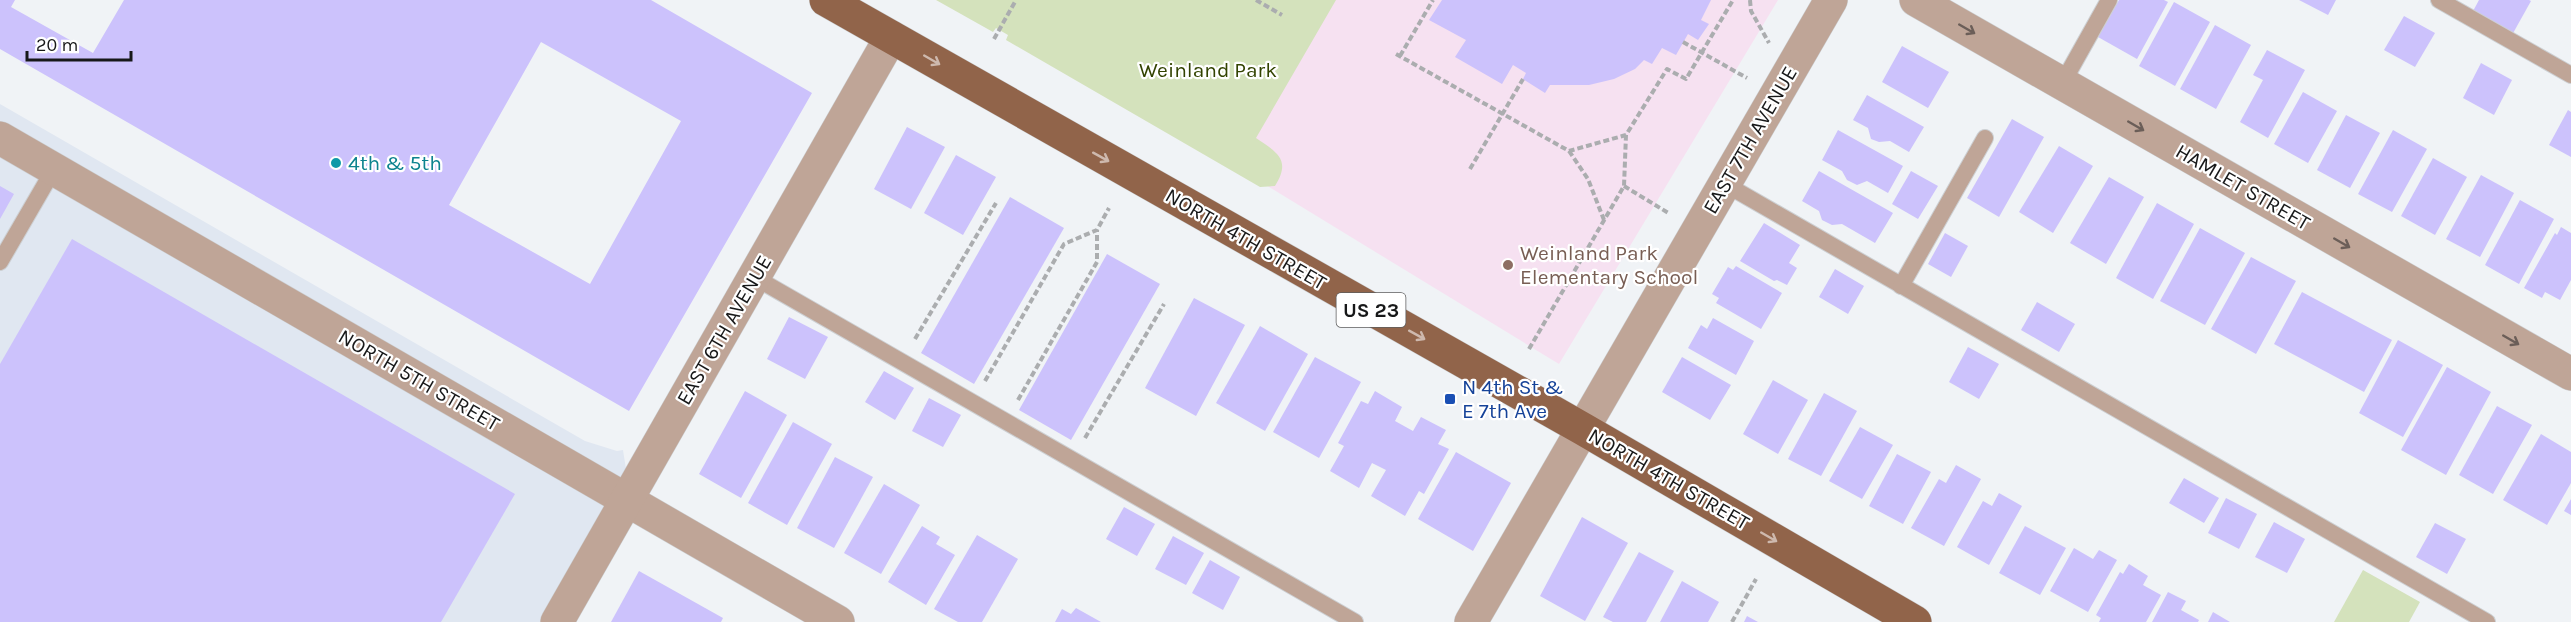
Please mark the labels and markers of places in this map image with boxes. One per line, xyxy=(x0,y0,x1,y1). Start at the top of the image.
place label: 4th & 5th xyxy=(348,151,442,175)
marker: 4th & 5th xyxy=(329,156,343,170)
place label: Weinland Park Elementary School xyxy=(1520,241,1698,289)
marker: Weinland Park Elementary School xyxy=(1501,258,1515,272)
place label: N 4th St & E 7th Ave xyxy=(1462,375,1563,423)
marker: N 4th St & E 7th Ave xyxy=(1443,392,1457,406)

